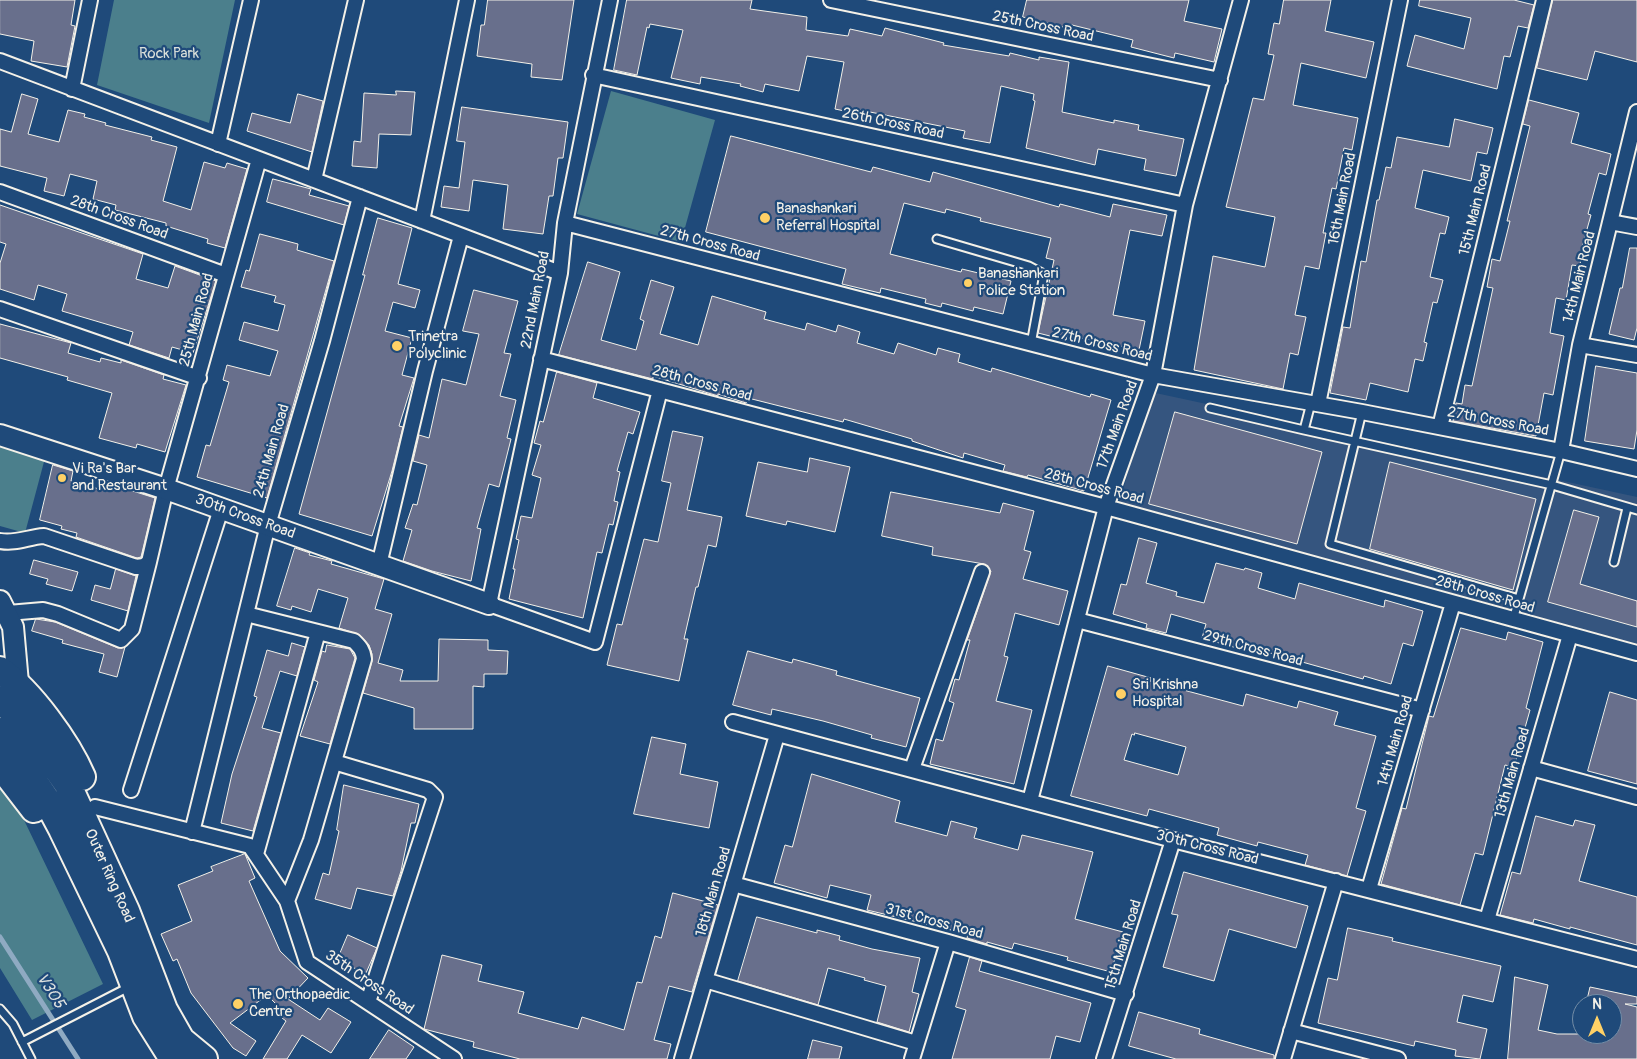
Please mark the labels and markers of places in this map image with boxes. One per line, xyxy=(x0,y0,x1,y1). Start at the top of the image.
place label: Banashankari Referral Hospital xyxy=(776,200,880,235)
marker: Banashankari Referral Hospital xyxy=(758,211,772,225)
place label: Banashankari Police Station xyxy=(978,265,1065,300)
marker: Banashankari Police Station xyxy=(962,277,974,289)
place label: Trinetra Polyclinic xyxy=(408,328,467,363)
marker: Trinetra Polyclinic xyxy=(390,339,404,353)
place label: Vi Ra's Bar and Restaurant xyxy=(72,460,167,495)
marker: Vi Ra's Bar and Restaurant xyxy=(56,472,68,484)
place label: Sri Krishna Hospital xyxy=(1132,676,1198,711)
marker: Sri Krishna Hospital xyxy=(1114,687,1128,701)
place label: The Orthopaedic Centre xyxy=(249,986,350,1021)
marker: The Orthopaedic Centre xyxy=(231,997,245,1011)

